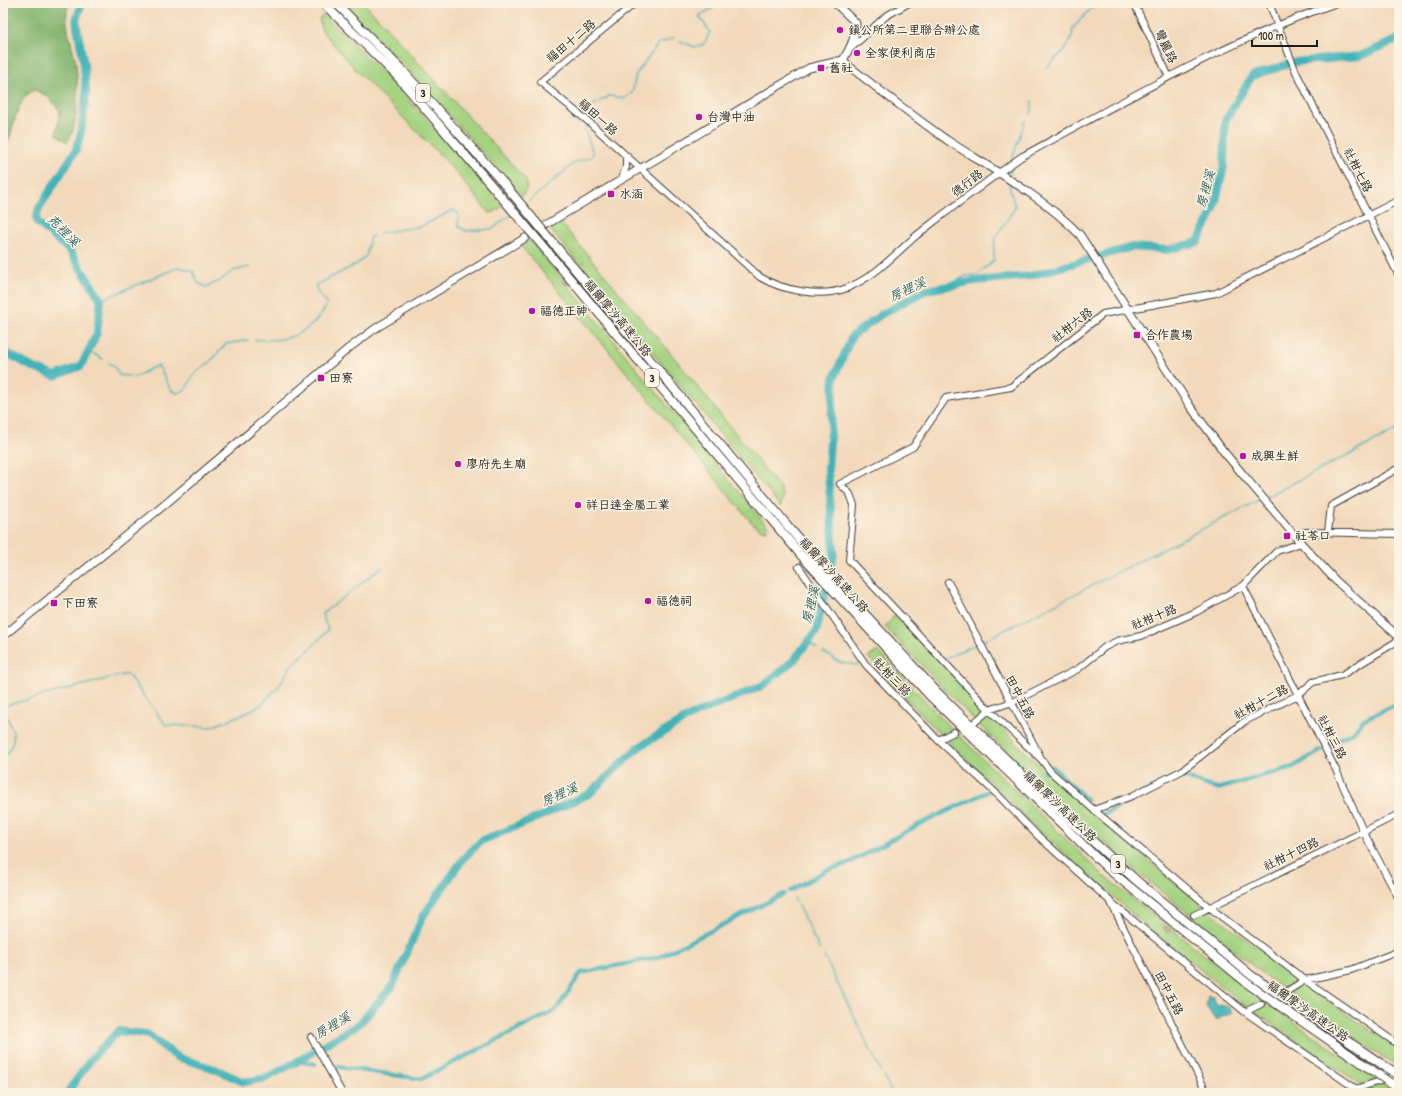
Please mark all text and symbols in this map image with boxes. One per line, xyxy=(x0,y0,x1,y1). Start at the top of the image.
street label: 福田十二路 xyxy=(542,15,599,66)
place label: 鎮公所第二里聯合辦公處 xyxy=(848,21,980,38)
scale bar xyxy=(1252,22,1317,48)
marker: 鎮公所第二里聯合辦公處 xyxy=(835,25,845,35)
street label: 彎麗路 xyxy=(1151,26,1182,66)
text: 100 m xyxy=(1258,27,1284,44)
place label: 全家便利商店 xyxy=(865,44,937,61)
marker: 全家便利商店 xyxy=(852,48,862,58)
place label: 舊社 xyxy=(829,59,853,76)
marker: 舊社 xyxy=(816,63,826,73)
road number: 3 xyxy=(416,84,430,102)
street label: 福田一路 xyxy=(575,94,622,139)
place label: 台灣中油 xyxy=(707,108,755,125)
marker: 台灣中油 xyxy=(694,112,704,122)
street label: 社柑七路 xyxy=(1340,145,1377,195)
street label: 德行路 xyxy=(947,165,986,200)
water label: 房裡溪 xyxy=(1191,167,1219,210)
place label: 水涵 xyxy=(619,185,643,202)
marker: 水涵 xyxy=(606,189,616,199)
water label: 苑裡溪 xyxy=(44,210,85,251)
water label: 房裡溪 xyxy=(886,272,929,305)
street label: 福爾摩沙高速公路 xyxy=(581,275,656,360)
place label: 福德正神 xyxy=(540,302,588,319)
street label: 社柑六路 xyxy=(1048,303,1096,346)
marker: 福德正神 xyxy=(527,306,537,316)
place label: 合作農場 xyxy=(1145,326,1193,343)
marker: 合作農場 xyxy=(1132,330,1142,340)
place label: 田寮 xyxy=(329,369,353,386)
road number: 3 xyxy=(645,369,659,387)
marker: 田寮 xyxy=(316,373,326,383)
place label: 成興生鮮 xyxy=(1251,447,1299,464)
marker: 成興生鮮 xyxy=(1238,451,1248,461)
place label: 廖府先生廟 xyxy=(466,455,526,472)
marker: 廖府先生廟 xyxy=(453,459,463,469)
place label: 祥日達金屬工業 xyxy=(586,496,670,513)
marker: 祥日達金屬工業 xyxy=(573,500,583,510)
place label: 社苓口 xyxy=(1295,527,1331,544)
marker: 社苓口 xyxy=(1282,531,1292,541)
street label: 福爾摩沙高速公路 xyxy=(796,533,873,616)
water label: 房裡溪 xyxy=(797,583,823,626)
place label: 福德祠 xyxy=(656,592,692,609)
place label: 下田寮 xyxy=(62,594,98,611)
marker: 福德祠 xyxy=(643,596,653,606)
marker: 下田寮 xyxy=(49,598,59,608)
street label: 社柑十路 xyxy=(1128,600,1179,633)
street label: 社柑三路 xyxy=(870,653,915,700)
street label: 田中五路 xyxy=(1002,672,1039,722)
street label: 社柑十二路 xyxy=(1230,680,1291,723)
street label: 社柑三路 xyxy=(1314,712,1351,762)
street label: 福爾摩沙高速公路 xyxy=(1020,766,1101,845)
water label: 房裡溪 xyxy=(538,777,581,810)
street label: 社柑十四路 xyxy=(1260,833,1321,874)
road number: 3 xyxy=(1111,855,1125,873)
street label: 田中五路 xyxy=(1151,968,1188,1018)
street label: 福爾摩沙高速公路 xyxy=(1264,976,1352,1045)
water label: 房裡溪 xyxy=(311,1007,354,1043)

